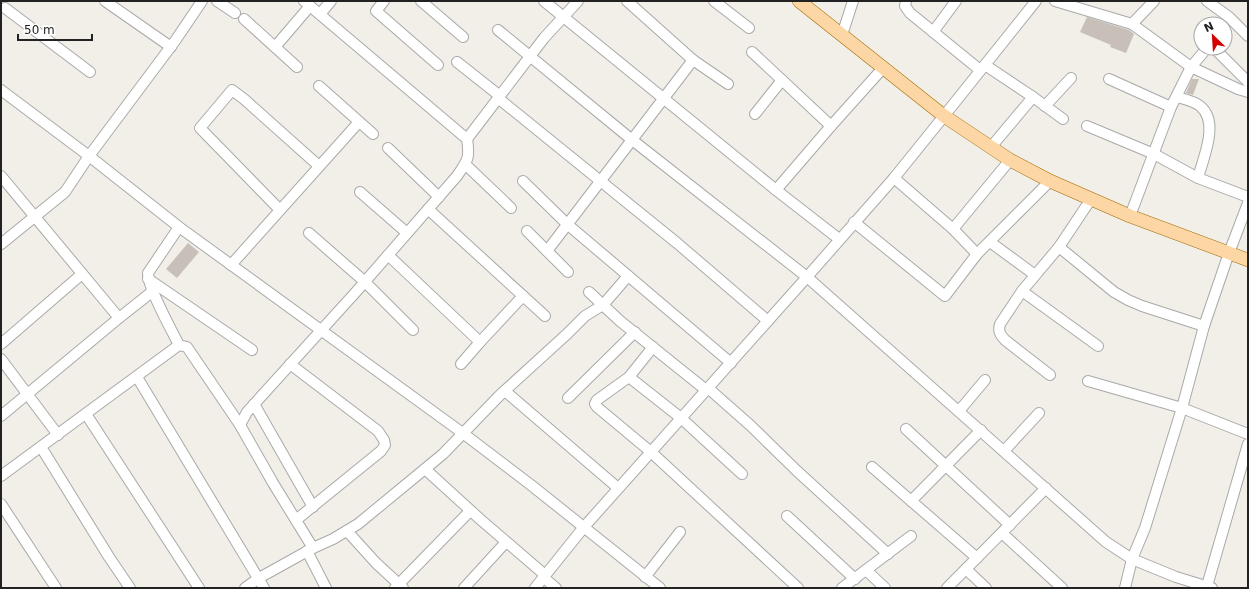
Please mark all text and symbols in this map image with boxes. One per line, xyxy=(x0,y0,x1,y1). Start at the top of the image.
scale bar xyxy=(18,16,92,42)
north arrow xyxy=(1193,16,1233,56)
text: N xyxy=(1202,20,1216,35)
text: 50 m xyxy=(24,23,55,37)

